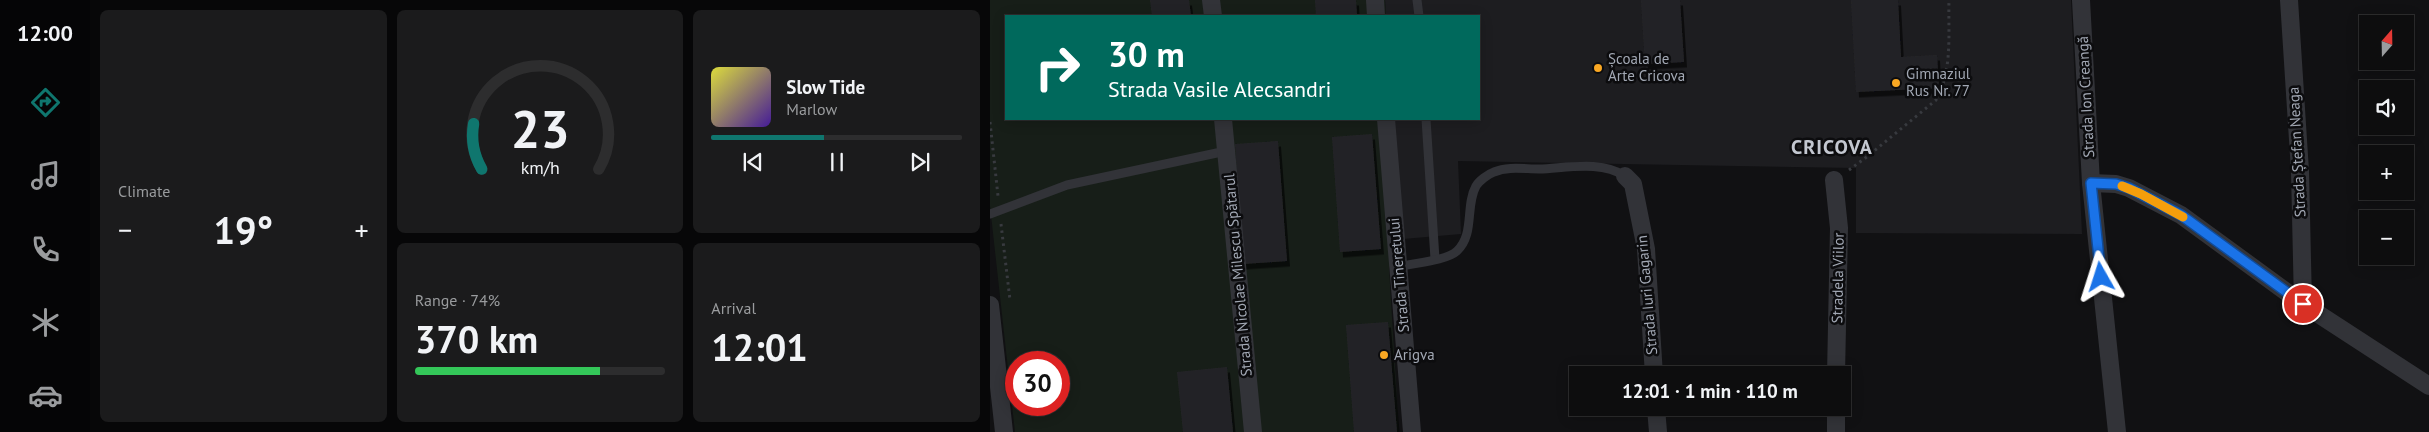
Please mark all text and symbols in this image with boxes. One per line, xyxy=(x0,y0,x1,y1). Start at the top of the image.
north arrow xyxy=(2359,15,2414,70)
map controls xyxy=(2359,15,2414,265)
text: 12:00 xyxy=(17,19,73,47)
text: 30 m xyxy=(1108,31,1185,77)
icon: right xyxy=(1025,35,1090,100)
street label: Strada Ion Creangă xyxy=(2073,36,2098,158)
place label: Școala de Arte Cricova xyxy=(1608,49,1685,85)
marker: Școala de Arte Cricova xyxy=(1592,62,1604,74)
place label: Gimnaziul Rus Nr. 77 xyxy=(1906,64,1971,100)
text: Slow Tide xyxy=(786,75,865,99)
text: Strada Vasile Alecsandri xyxy=(1108,75,1331,103)
marker: Gimnaziul Rus Nr. 77 xyxy=(1890,77,1902,89)
button: sound xyxy=(2359,80,2414,135)
icon: directions xyxy=(28,85,63,120)
street label: Strada Ștefan Neaga xyxy=(2284,86,2309,218)
text: 23 xyxy=(511,95,569,162)
text: Marlow xyxy=(786,99,837,119)
district label: CRICOVA xyxy=(1791,134,1873,160)
button: + xyxy=(2359,145,2414,200)
icon: previous xyxy=(739,148,767,176)
icon: pause xyxy=(823,148,851,176)
icon: next xyxy=(906,148,934,176)
text: km/h xyxy=(520,156,560,179)
icon: music xyxy=(28,158,63,193)
street label: Strada Nicolae Milescu Spătarul xyxy=(1219,172,1256,377)
text: Climate xyxy=(118,181,170,201)
text: 19° xyxy=(213,205,273,254)
button: − xyxy=(2359,210,2414,265)
text: − xyxy=(118,211,132,248)
text: + xyxy=(355,211,369,248)
street label: Strada Tineretului xyxy=(1384,217,1413,333)
icon: phone xyxy=(28,232,63,267)
street label: Stradela Viilor xyxy=(1827,232,1848,324)
street label: Strada Iuri Gagarin xyxy=(1632,234,1661,356)
position arrow xyxy=(2074,250,2126,302)
pin xyxy=(2282,283,2324,325)
text: Range · 74% xyxy=(415,290,500,310)
icon: arrive xyxy=(2289,290,2317,318)
text: Arrival xyxy=(711,298,756,318)
icon: climate xyxy=(28,305,63,340)
text: 370 km xyxy=(415,314,538,363)
text: 12:01 xyxy=(711,322,808,371)
place label: Arigva xyxy=(1394,345,1435,364)
marker: Arigva xyxy=(1378,349,1390,361)
speed limit sign: 30 xyxy=(1005,351,1070,416)
icon: car xyxy=(28,378,63,413)
text: 12:01 · 1 min · 110 m xyxy=(1622,379,1798,403)

